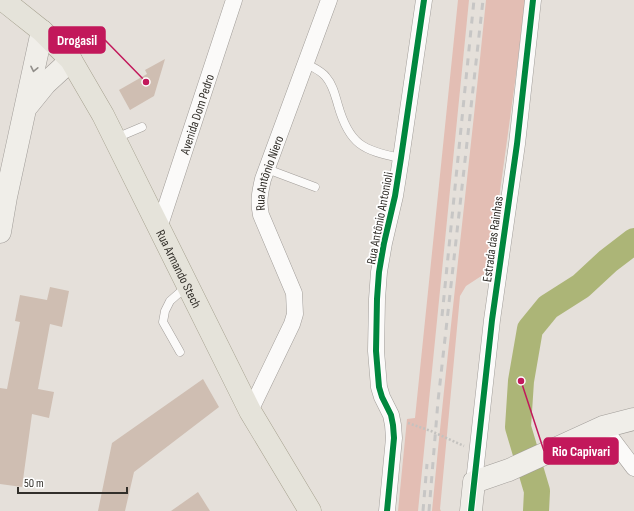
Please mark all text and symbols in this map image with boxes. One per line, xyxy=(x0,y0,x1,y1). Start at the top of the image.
callout: Drogasil xyxy=(49,27,105,53)
text: Drogasil xyxy=(57,32,97,49)
one-way arrow xyxy=(31,66,39,72)
street label: Avenida Dom Pedro xyxy=(176,72,218,157)
street label: Rua Antônio Niero xyxy=(253,134,287,211)
street label: Rua Antônio Antonioli xyxy=(363,171,397,266)
street label: Estrada das Rainhas xyxy=(479,195,507,283)
street label: Rua Armando Stech xyxy=(152,227,205,311)
callout: Rio Capivari xyxy=(544,438,618,464)
text: Rio Capivari xyxy=(552,443,610,460)
scale bar xyxy=(18,469,127,495)
text: 50 m xyxy=(24,476,44,491)

